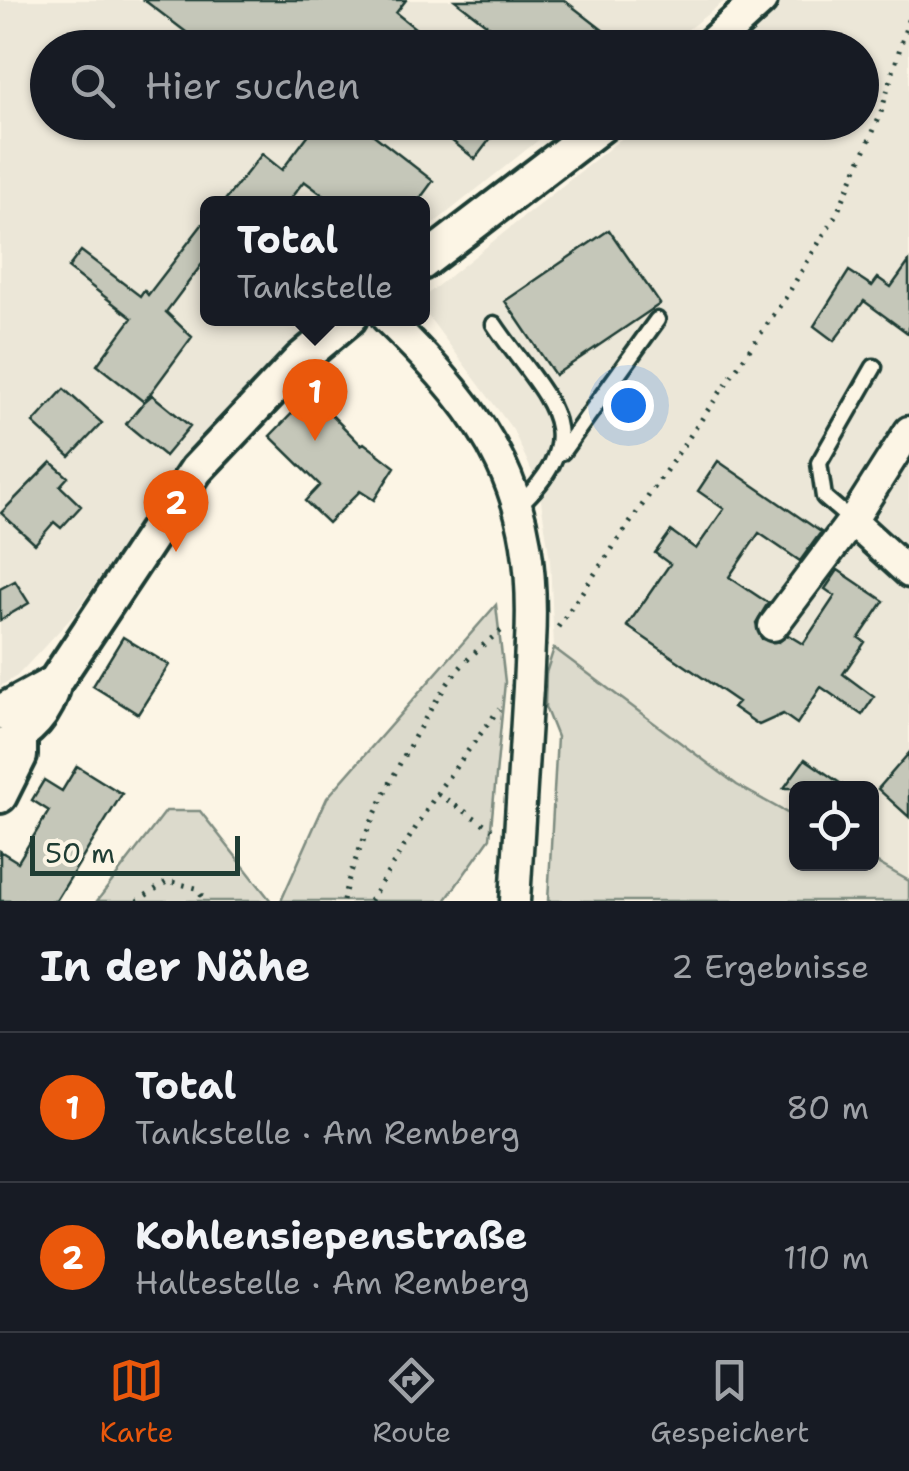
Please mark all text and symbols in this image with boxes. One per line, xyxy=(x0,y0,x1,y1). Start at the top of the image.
search box xyxy=(30,30,879,140)
icon: search xyxy=(65,58,120,113)
text: Hier suchen xyxy=(145,60,360,111)
popup xyxy=(200,196,430,326)
text: Total xyxy=(237,214,338,265)
text: Tankstelle xyxy=(237,265,393,308)
pin: 1 xyxy=(282,358,348,441)
your location xyxy=(603,380,654,431)
pin: 2 xyxy=(144,470,208,552)
map controls xyxy=(789,781,879,871)
button: locate xyxy=(789,781,879,871)
scale bar xyxy=(30,831,240,876)
text: 50 m xyxy=(45,834,115,872)
text: In der Nähe xyxy=(40,938,310,994)
text: 2 Ergebnisse xyxy=(671,945,869,988)
text: Total xyxy=(135,1060,236,1111)
text: 1 xyxy=(65,1086,80,1129)
text: 80 m xyxy=(786,1086,869,1129)
text: Tankstelle · Am Remberg xyxy=(135,1111,520,1154)
text: Kohlensiepenstraße xyxy=(135,1210,528,1261)
text: 2 xyxy=(61,1236,84,1279)
text: 110 m xyxy=(783,1236,869,1279)
text: Haltestelle · Am Remberg xyxy=(135,1261,529,1304)
tab: Karte xyxy=(99,1353,173,1451)
tab: Route xyxy=(372,1353,451,1451)
tab: Gespeichert xyxy=(650,1353,810,1451)

